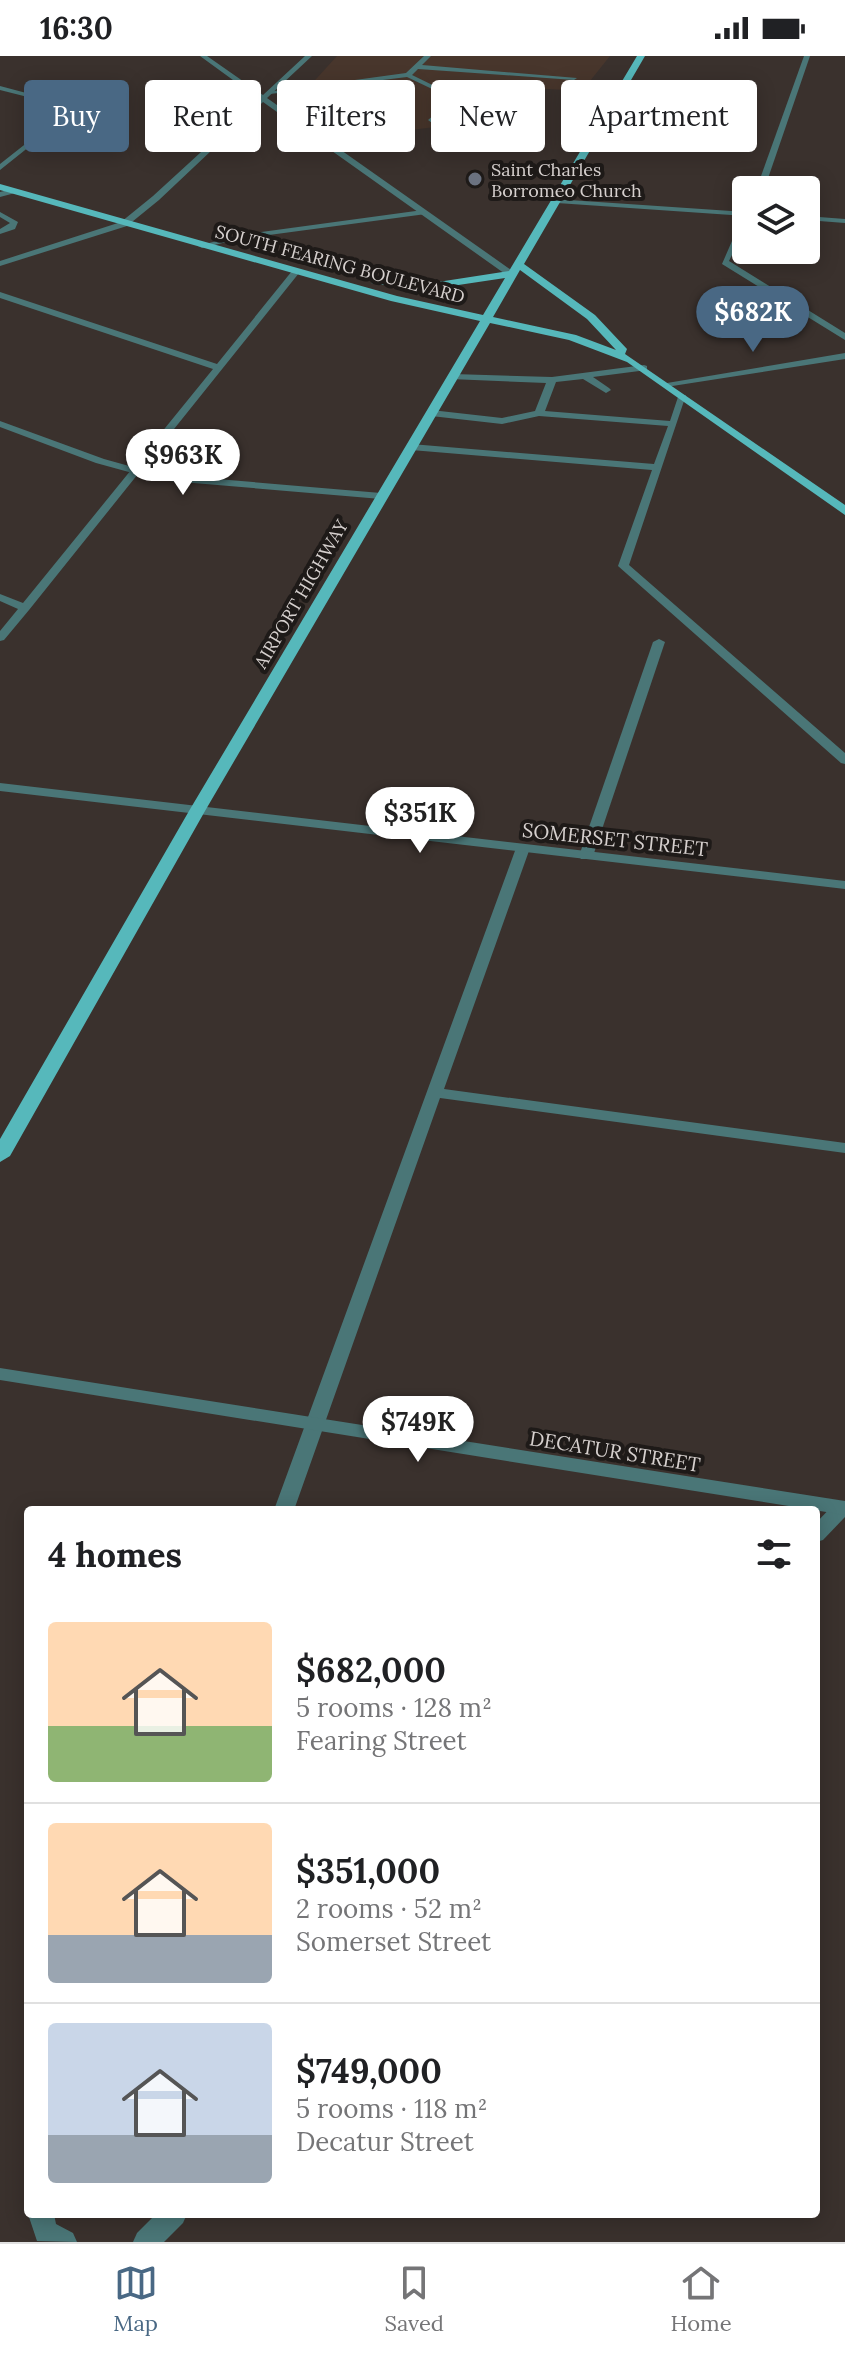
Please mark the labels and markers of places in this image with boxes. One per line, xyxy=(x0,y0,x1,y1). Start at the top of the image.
place label: Saint Charles Borromeo Church xyxy=(491,158,642,202)
marker: Saint Charles Borromeo Church xyxy=(466,170,484,188)
pin: $682K xyxy=(697,286,809,354)
pin: $963K xyxy=(127,429,239,497)
pin: $351K xyxy=(364,787,476,855)
pin: $749K xyxy=(362,1396,474,1464)

